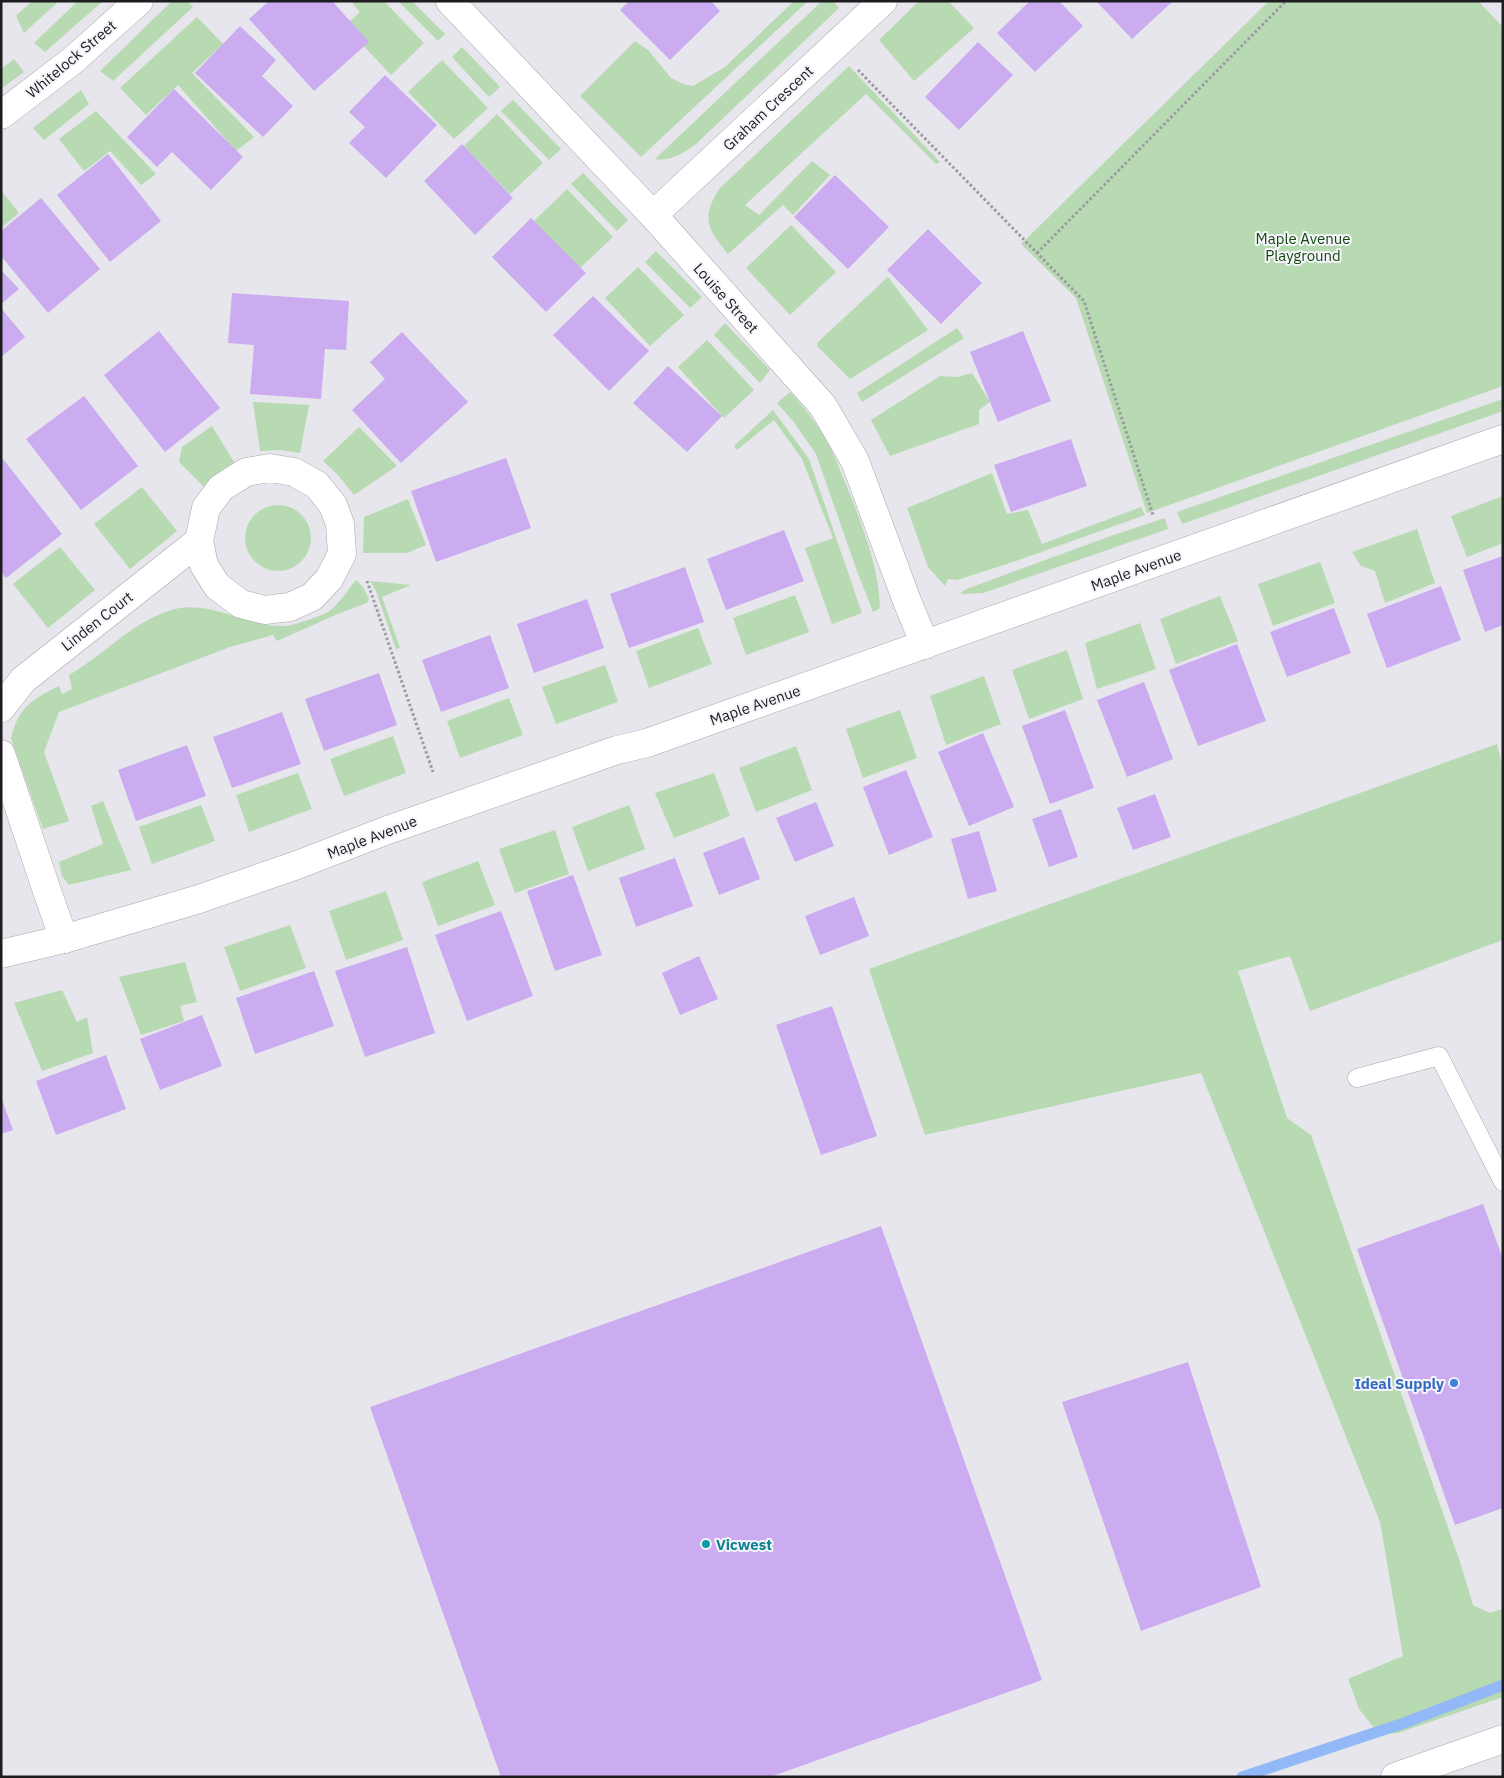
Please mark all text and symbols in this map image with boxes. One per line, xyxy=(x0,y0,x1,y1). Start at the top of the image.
street label: Whitelock Street xyxy=(22,16,120,102)
street label: Graham Crescent xyxy=(719,61,817,155)
park label: Maple Avenue Playground xyxy=(1256,229,1350,265)
street label: Louise Street xyxy=(689,259,763,337)
street label: Maple Avenue xyxy=(1088,545,1184,595)
street label: Linden Court xyxy=(57,587,137,655)
street label: Maple Avenue xyxy=(707,681,803,729)
street label: Maple Avenue xyxy=(324,811,420,863)
place label: Ideal Supply xyxy=(1354,1374,1444,1393)
marker: Ideal Supply xyxy=(1448,1377,1460,1389)
place label: Vicwest xyxy=(716,1535,772,1554)
marker: Vicwest xyxy=(700,1538,712,1550)

